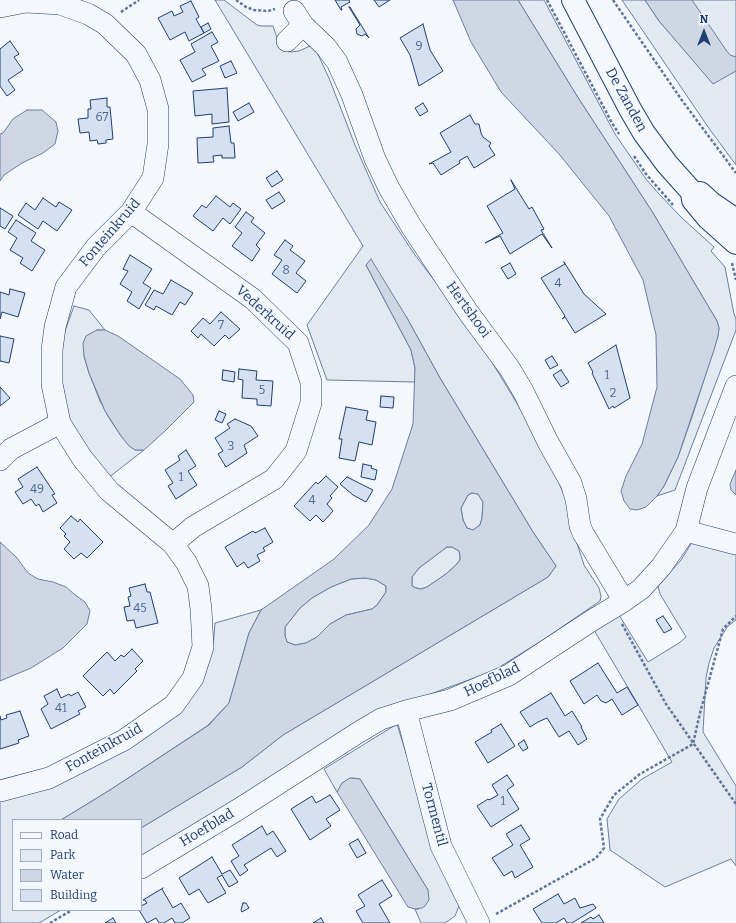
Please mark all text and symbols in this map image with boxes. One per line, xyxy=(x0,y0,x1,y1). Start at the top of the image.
north arrow xyxy=(684,12,724,52)
text: N xyxy=(700,13,708,26)
house number: 9 xyxy=(415,40,423,54)
street label: De Zanden xyxy=(602,65,650,135)
house number: 67 xyxy=(96,111,108,125)
street label: Fonteinkruid xyxy=(76,196,144,270)
house number: 8 xyxy=(282,264,290,278)
house number: 4 xyxy=(554,277,562,291)
street label: Hertshooi xyxy=(442,279,494,341)
street label: Vederkruid xyxy=(232,282,298,344)
house number: 7 xyxy=(218,319,224,333)
house number: 1 xyxy=(605,369,609,383)
house number: 5 xyxy=(259,384,265,398)
house number: 2 xyxy=(610,387,616,401)
house number: 3 xyxy=(228,440,234,454)
house number: 1 xyxy=(179,471,183,485)
house number: 49 xyxy=(30,483,44,497)
house number: 4 xyxy=(308,494,316,508)
house number: 45 xyxy=(133,602,147,616)
street label: Hoefblad xyxy=(461,659,523,701)
house number: 41 xyxy=(55,702,67,716)
street label: Fonteinkruid xyxy=(63,720,145,776)
street label: Tormentil xyxy=(418,782,450,848)
house number: 1 xyxy=(501,795,505,809)
street label: Hoefblad xyxy=(177,805,237,851)
legend xyxy=(12,819,142,911)
text: Road xyxy=(50,828,78,842)
text: Park xyxy=(50,848,75,862)
text: Water xyxy=(50,868,84,882)
text: Building xyxy=(50,888,97,902)

